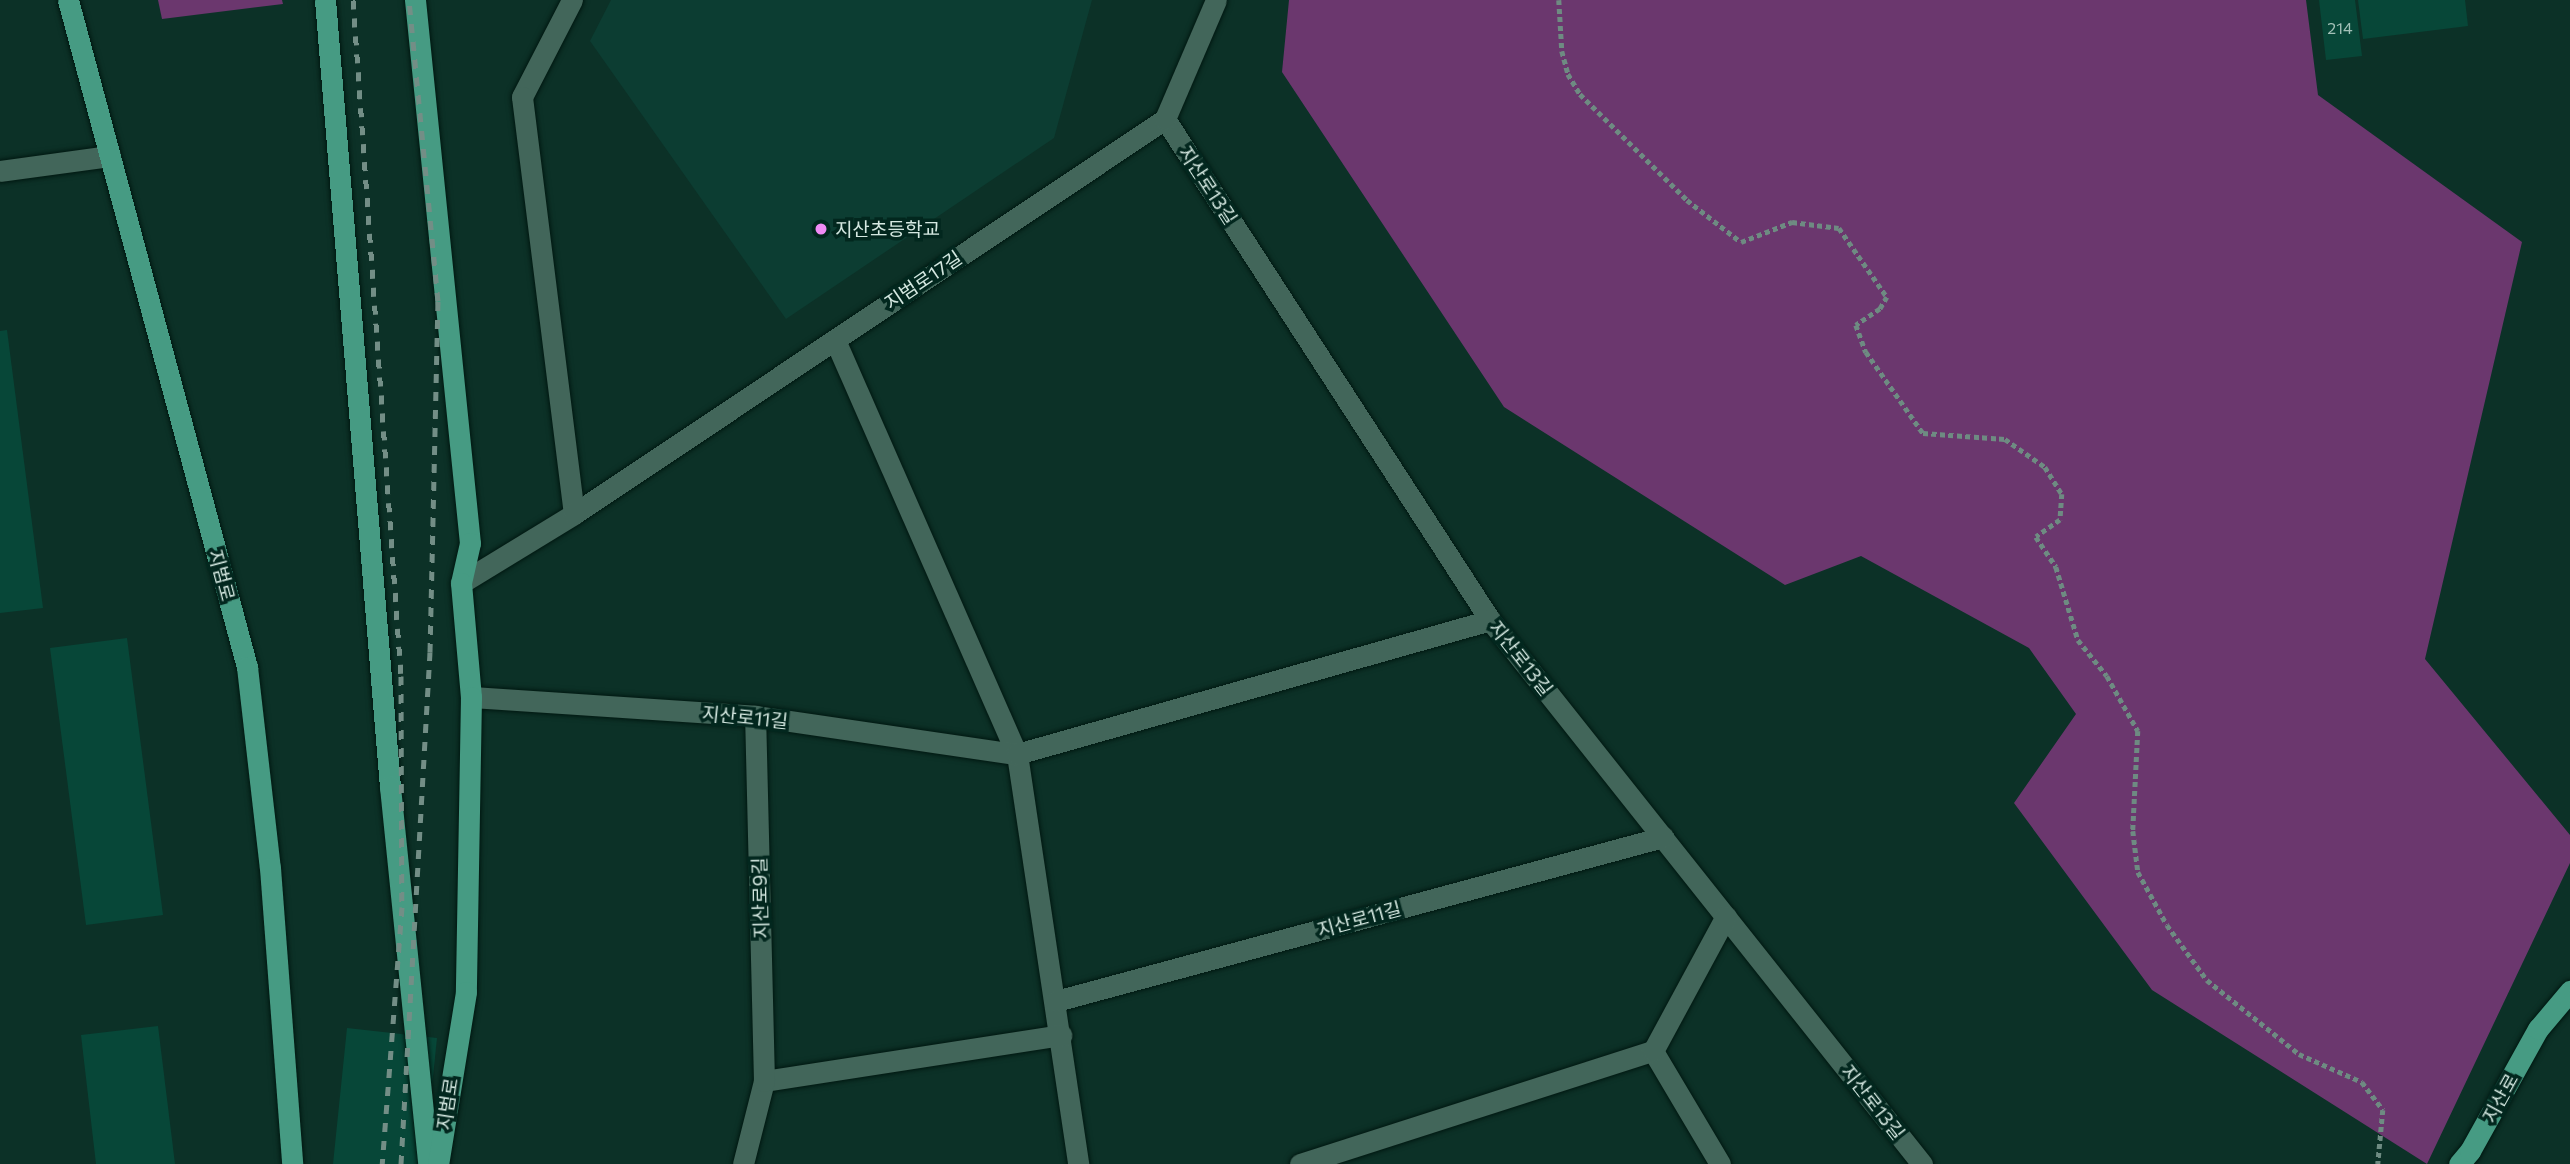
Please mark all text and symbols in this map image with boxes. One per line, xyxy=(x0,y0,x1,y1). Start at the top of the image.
house number: 214 xyxy=(2327,18,2353,38)
street label: 지산로13길 xyxy=(1174,142,1242,228)
place label: 지산초등학교 xyxy=(835,218,940,240)
marker: 지산초등학교 xyxy=(813,221,829,237)
street label: 지범로17길 xyxy=(880,246,966,314)
street label: 지범로 xyxy=(204,547,240,603)
street label: 지산로13길 xyxy=(1485,616,1557,700)
street label: 지산로11길 xyxy=(701,701,789,733)
street label: 지산로9길 xyxy=(748,857,772,939)
street label: 지산로11길 xyxy=(1314,897,1404,941)
street label: 지산로13길 xyxy=(1837,1060,1909,1144)
street label: 지산로 xyxy=(2477,1070,2523,1126)
street label: 지범로 xyxy=(432,1076,462,1132)

